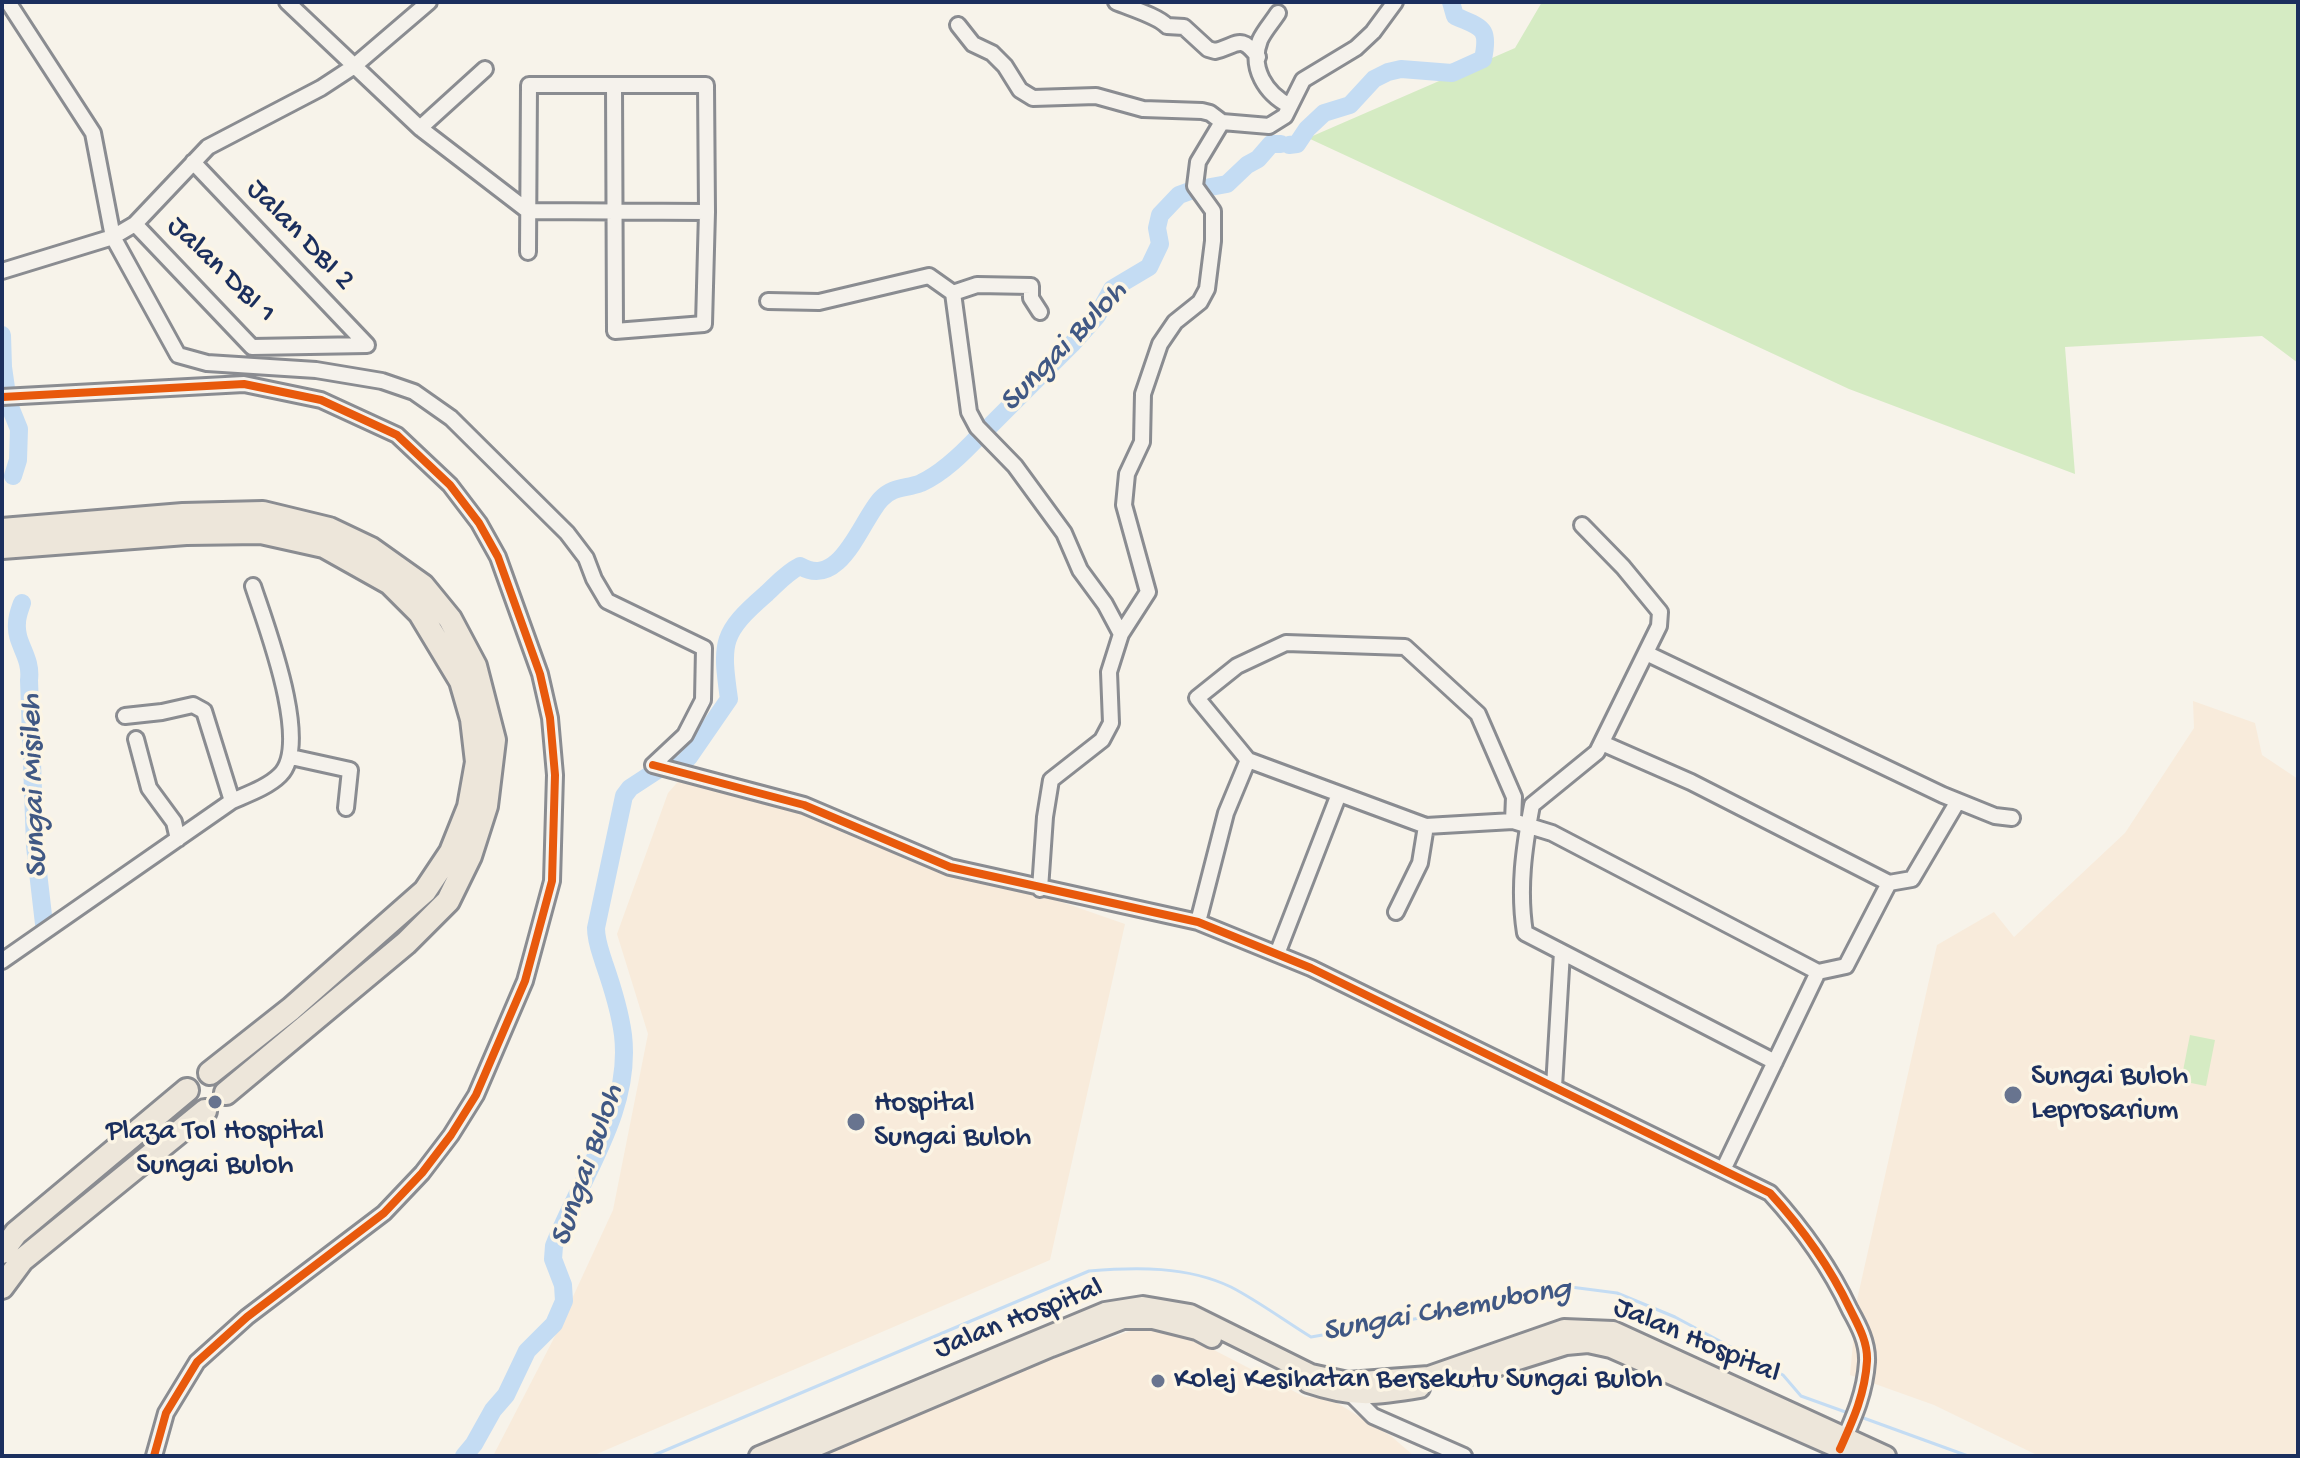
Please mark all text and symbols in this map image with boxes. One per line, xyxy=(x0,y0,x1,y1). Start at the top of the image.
street label: Jalan DBI 2 xyxy=(237,173,361,299)
street label: Jalan DBI 1 xyxy=(158,210,282,332)
water label: Sungai Buloh xyxy=(993,274,1137,422)
water label: Sungai Misileh xyxy=(14,693,58,879)
place label: Sungai Buloh Leprosarium xyxy=(2031,1060,2188,1130)
water label: Sungai Buloh xyxy=(544,1080,634,1252)
marker: Sungai Buloh Leprosarium xyxy=(2002,1084,2024,1106)
place label: Hospital Sungai Buloh xyxy=(874,1087,1031,1158)
marker: Plaza Tol Hospital Sungai Buloh xyxy=(206,1093,224,1111)
marker: Hospital Sungai Buloh xyxy=(845,1111,867,1133)
place label: Plaza Tol Hospital Sungai Buloh xyxy=(106,1115,324,1186)
street label: Jalan Hospital xyxy=(930,1271,1108,1369)
water label: Sungai Chemubong xyxy=(1320,1271,1574,1353)
street label: Jalan Hospital xyxy=(1607,1291,1785,1393)
place label: Kolej Kesihatan Bersekutu Sungai Buloh xyxy=(1174,1363,1663,1399)
marker: Kolej Kesihatan Bersekutu Sungai Buloh xyxy=(1149,1372,1167,1390)

